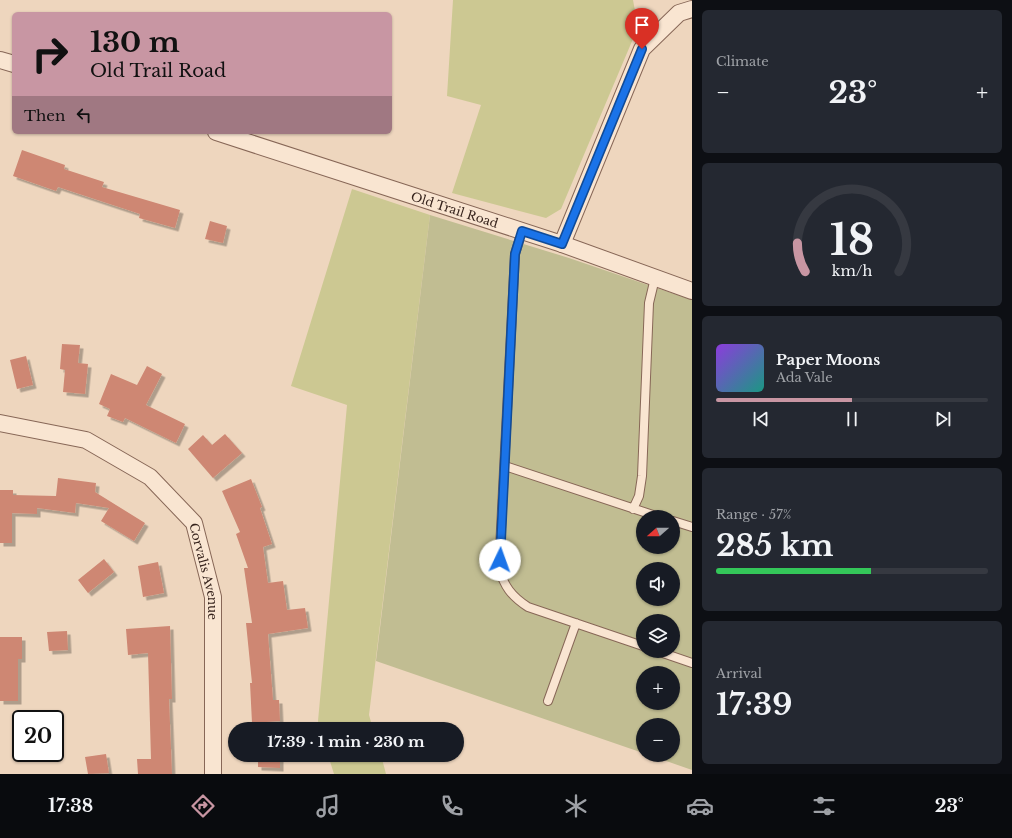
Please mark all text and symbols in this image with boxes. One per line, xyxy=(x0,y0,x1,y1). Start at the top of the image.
pin xyxy=(625,8,659,49)
icon: arrive xyxy=(631,14,653,36)
text: 130 m xyxy=(90,25,180,60)
icon: right xyxy=(24,28,76,80)
text: Climate xyxy=(716,53,769,70)
text: Old Trail Road xyxy=(90,60,226,82)
text: 23° xyxy=(829,74,877,111)
text: − xyxy=(716,79,730,106)
text: + xyxy=(976,79,988,106)
icon: left xyxy=(73,104,95,126)
text: Then xyxy=(24,106,65,125)
street label: Old Trail Road xyxy=(409,188,500,230)
text: 18 xyxy=(830,215,874,266)
text: km/h xyxy=(832,262,872,280)
text: Paper Moons xyxy=(776,350,880,369)
text: Ada Vale xyxy=(776,369,833,386)
icon: previous xyxy=(750,408,772,430)
icon: pause xyxy=(841,408,863,430)
icon: next xyxy=(932,408,954,430)
text: Range · 57% xyxy=(716,506,791,523)
north arrow xyxy=(636,510,680,554)
map controls xyxy=(636,510,680,762)
street label: Corvalis Avenue xyxy=(187,521,221,620)
text: 285 km xyxy=(716,527,834,564)
position arrow xyxy=(479,539,521,581)
button: sound xyxy=(636,562,680,606)
button: layers xyxy=(636,614,680,658)
text: Arrival xyxy=(716,665,762,682)
button: + xyxy=(636,666,680,710)
text: 17:39 xyxy=(716,686,792,723)
speed limit sign: 20 xyxy=(12,710,64,762)
button: − xyxy=(636,718,680,762)
text: 17:39 · 1 min · 230 m xyxy=(267,732,425,751)
icon: directions xyxy=(189,792,217,820)
icon: music xyxy=(314,792,342,820)
icon: phone xyxy=(438,792,466,820)
icon: climate xyxy=(562,792,590,820)
icon: car xyxy=(686,792,714,820)
icon: filters xyxy=(810,792,838,820)
text: 17:38 xyxy=(48,795,93,817)
text: 23° xyxy=(935,795,964,817)

